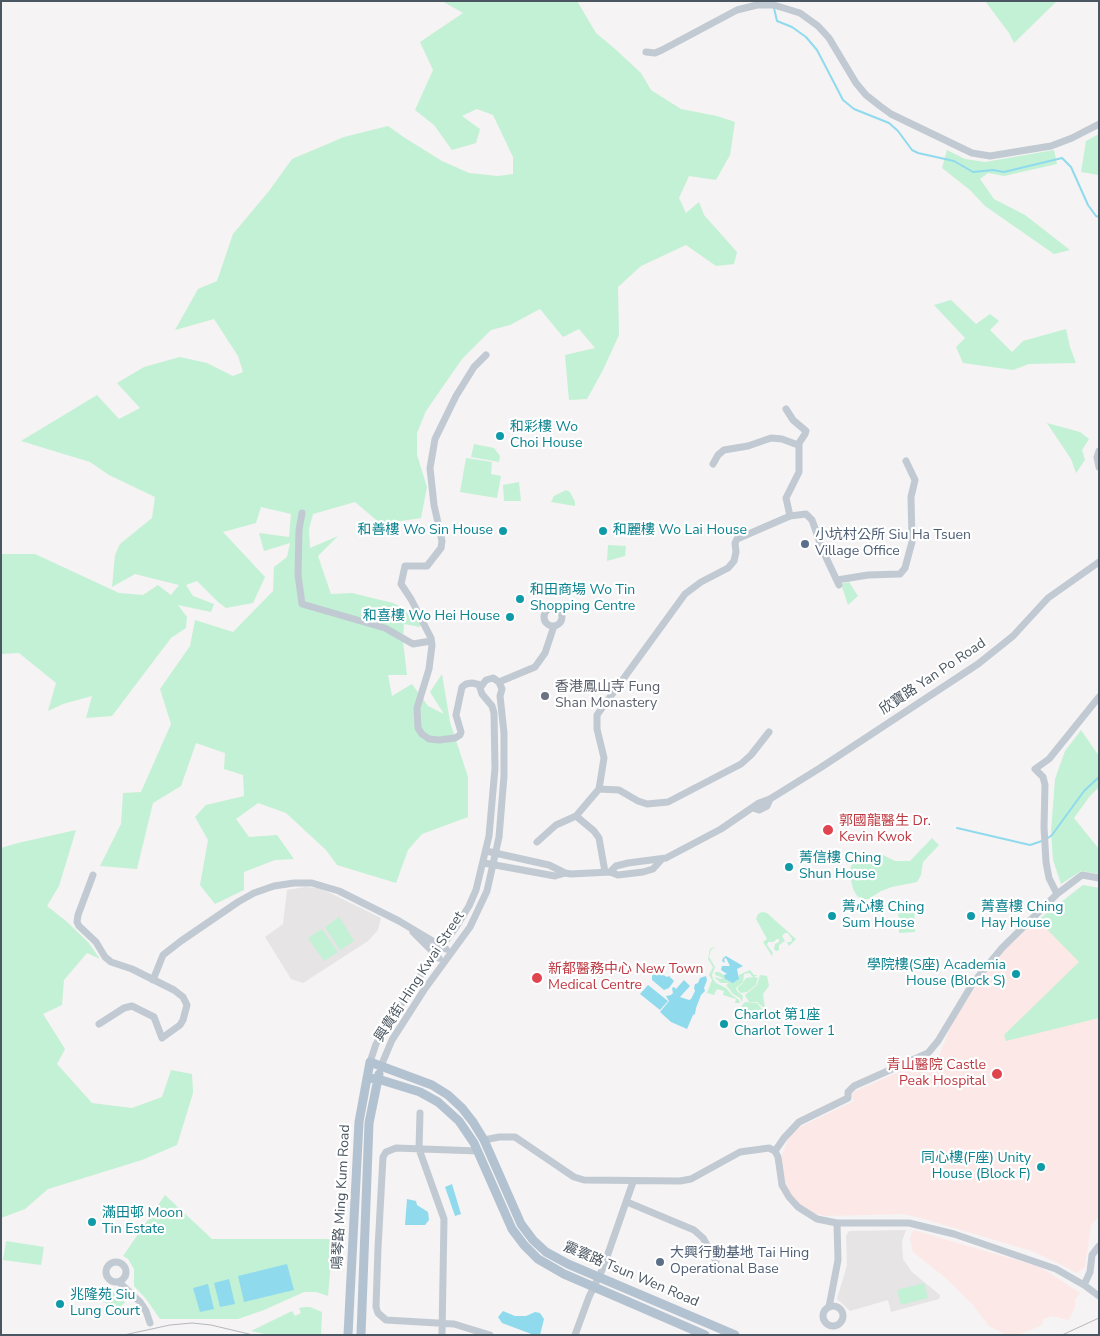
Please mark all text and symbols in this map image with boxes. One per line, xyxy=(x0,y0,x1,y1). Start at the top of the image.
place label: 和彩樓 Wo Choi House xyxy=(510,420,582,452)
marker: 和彩樓 Wo Choi House xyxy=(494,430,506,442)
place label: 和善樓 Wo Sin House xyxy=(358,523,493,539)
place label: 和麗樓 Wo Lai House xyxy=(613,523,747,539)
marker: 和善樓 Wo Sin House xyxy=(497,525,509,537)
marker: 和麗樓 Wo Lai House xyxy=(597,525,609,537)
place label: 小坑村公所 Siu Ha Tsuen Village Office xyxy=(815,528,971,560)
marker: 小坑村公所 Siu Ha Tsuen Village Office xyxy=(799,538,811,550)
place label: 和田商場 Wo Tin Shopping Centre xyxy=(530,583,635,616)
marker: 和田商場 Wo Tin Shopping Centre xyxy=(514,593,526,605)
place label: 和喜樓 Wo Hei House xyxy=(363,609,500,625)
marker: 和喜樓 Wo Hei House xyxy=(504,611,516,623)
street label: 欣寶路 Yan Po Road xyxy=(877,635,989,719)
place label: 香港鳳山寺 Fung Shan Monastery xyxy=(555,680,660,712)
marker: 香港鳳山寺 Fung Shan Monastery xyxy=(539,690,551,702)
place label: 郭國龍醫生 Dr. Kevin Kwok xyxy=(839,814,931,846)
marker: 郭國龍醫生 Dr. Kevin Kwok xyxy=(821,823,835,837)
place label: 菁信樓 Ching Shun House xyxy=(799,851,881,884)
marker: 菁信樓 Ching Shun House xyxy=(783,861,795,873)
place label: 菁心樓 Ching Sum House xyxy=(842,900,924,932)
place label: 菁喜樓 Ching Hay House xyxy=(981,900,1063,932)
street label: 興貴街 Hing Kwai Street xyxy=(372,909,468,1045)
marker: 菁心樓 Ching Sum House xyxy=(826,910,838,922)
marker: 菁喜樓 Ching Hay House xyxy=(965,910,977,922)
place label: 學院樓(S座) Academia House (Block S) xyxy=(867,958,1006,990)
place label: 新都醫務中心 New Town Medical Centre xyxy=(548,962,703,994)
marker: 學院樓(S座) Academia House (Block S) xyxy=(1010,968,1022,980)
marker: 新都醫務中心 New Town Medical Centre xyxy=(530,971,544,985)
place label: Charlot 第1座 Charlot Tower 1 xyxy=(734,1008,835,1040)
marker: Charlot 第1座 Charlot Tower 1 xyxy=(718,1018,730,1030)
place label: 青山醫院 Castle Peak Hospital xyxy=(887,1058,986,1090)
marker: 青山醫院 Castle Peak Hospital xyxy=(990,1067,1004,1081)
street label: 鳴琴路 Ming Kum Road xyxy=(330,1124,354,1270)
place label: 同心樓(F座) Unity House (Block F) xyxy=(921,1151,1031,1184)
marker: 同心樓(F座) Unity House (Block F) xyxy=(1035,1161,1047,1173)
place label: 滿田邨 Moon Tin Estate xyxy=(102,1206,183,1238)
marker: 滿田邨 Moon Tin Estate xyxy=(86,1216,98,1228)
street label: 震寰路 Tsun Wen Road xyxy=(561,1239,701,1311)
place label: 大興行動基地 Tai Hing Operational Base xyxy=(670,1246,809,1278)
marker: 大興行動基地 Tai Hing Operational Base xyxy=(654,1256,666,1268)
place label: 兆隆苑 Siu Lung Court xyxy=(70,1288,140,1320)
marker: 兆隆苑 Siu Lung Court xyxy=(54,1298,66,1310)

